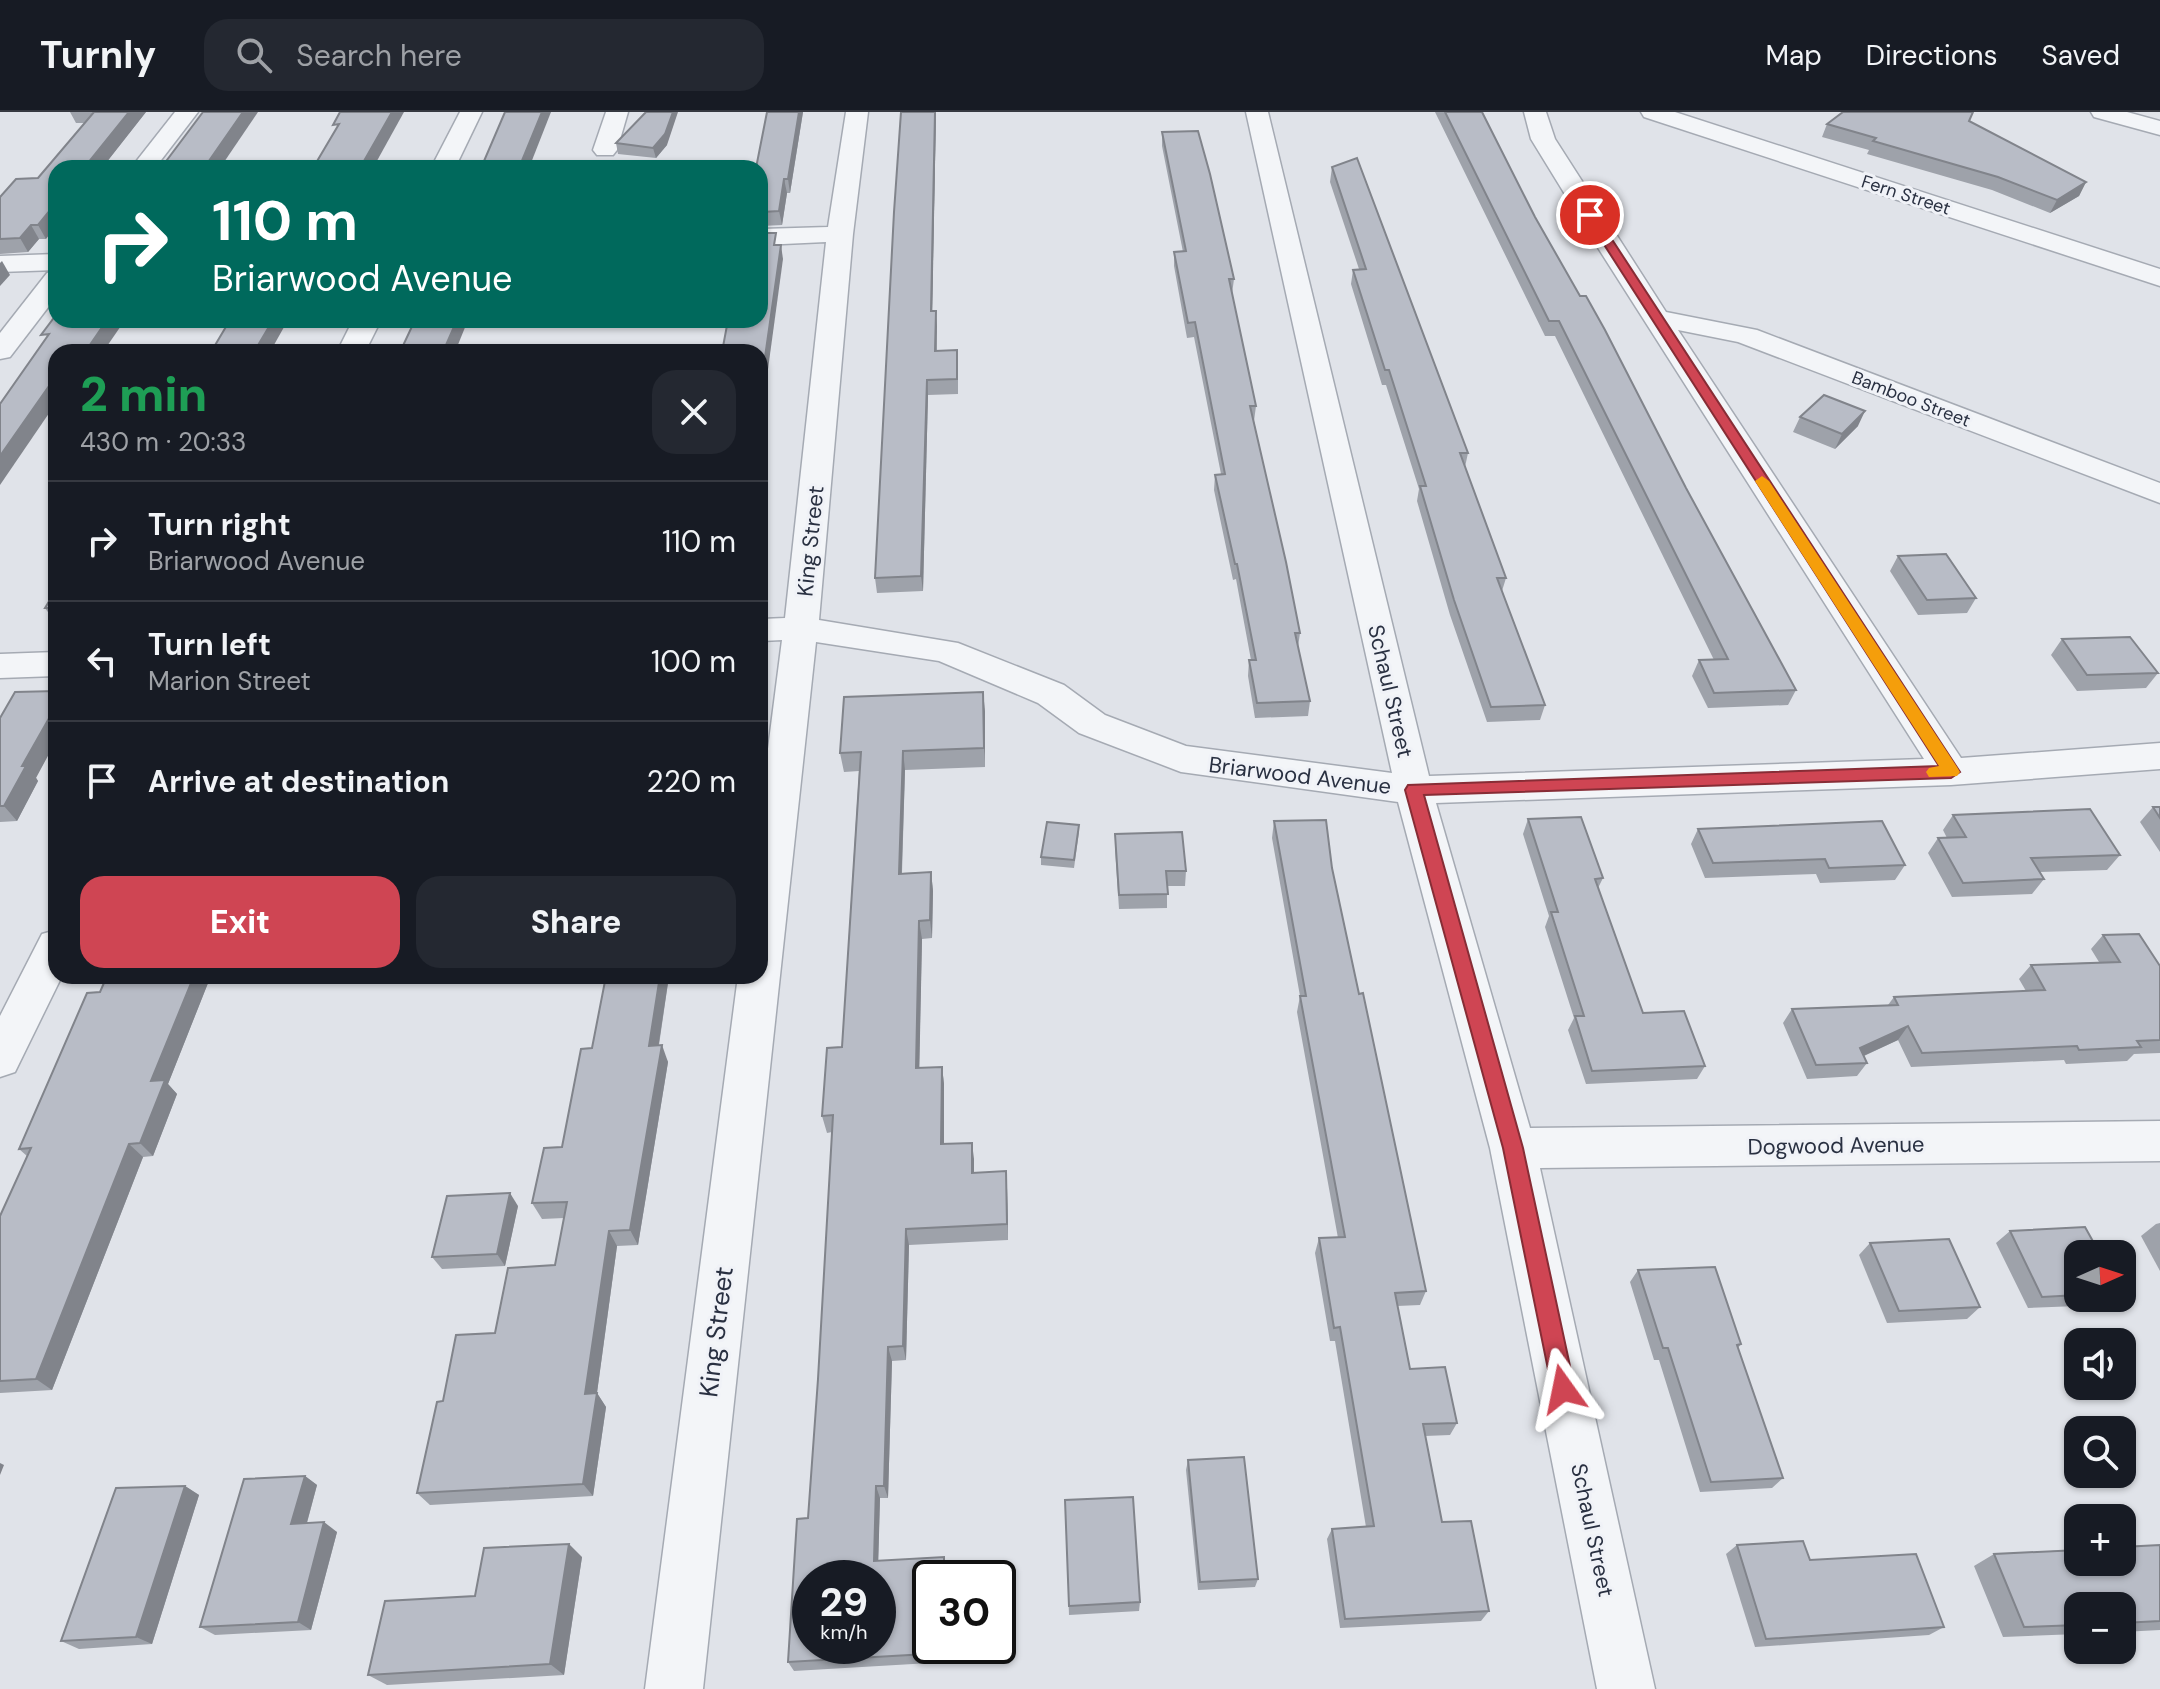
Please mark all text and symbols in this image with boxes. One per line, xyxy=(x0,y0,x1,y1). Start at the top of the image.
search box xyxy=(204,19,764,91)
text: Turnly xyxy=(40,30,156,80)
icon: search xyxy=(232,33,276,77)
text: Search here xyxy=(296,36,462,75)
text: Map xyxy=(1765,37,1822,74)
text: Directions xyxy=(1866,37,1998,74)
text: Saved xyxy=(2042,37,2120,74)
street label: Fern Street xyxy=(1858,169,1954,221)
pin xyxy=(1556,181,1624,249)
text: 110 m xyxy=(212,184,358,257)
icon: right xyxy=(80,192,184,296)
icon: arrive xyxy=(1568,193,1612,237)
text: Briarwood Avenue xyxy=(212,255,513,302)
text: 2 min xyxy=(80,363,207,426)
street label: Bamboo Street xyxy=(1848,365,1974,433)
button: close xyxy=(652,370,736,454)
text: 430 m · 20:33 xyxy=(80,425,246,459)
street label: King Street xyxy=(790,484,831,598)
text: Turn right xyxy=(148,505,291,544)
icon: right xyxy=(80,519,124,563)
text: 110 m xyxy=(662,522,736,561)
text: Briarwood Avenue xyxy=(148,544,365,578)
street label: Schaul Street xyxy=(1361,622,1420,760)
text: Turn left xyxy=(148,625,271,664)
icon: left xyxy=(80,639,124,683)
text: 100 m xyxy=(651,642,736,681)
text: Marion Street xyxy=(148,664,311,698)
street label: Briarwood Avenue xyxy=(1207,750,1393,801)
icon: arrive xyxy=(80,759,124,803)
text: Arrive at destination xyxy=(148,762,449,801)
text: 220 m xyxy=(647,762,736,801)
button: Exit xyxy=(80,876,400,968)
button: Share xyxy=(416,876,736,968)
street label: Dogwood Avenue xyxy=(1747,1129,1925,1162)
north arrow xyxy=(2064,1240,2136,1312)
map controls xyxy=(2064,1240,2136,1664)
street label: King Street xyxy=(691,1265,741,1399)
button: sound xyxy=(2064,1328,2136,1400)
position arrow xyxy=(1521,1347,1605,1431)
button: search xyxy=(2064,1416,2136,1488)
street label: Schaul Street xyxy=(1564,1461,1621,1599)
button: + xyxy=(2064,1504,2136,1576)
speed limit sign: 30 xyxy=(912,1560,1016,1664)
text: 29 xyxy=(820,1576,868,1628)
button: − xyxy=(2064,1592,2136,1664)
text: km/h xyxy=(820,1619,868,1645)

